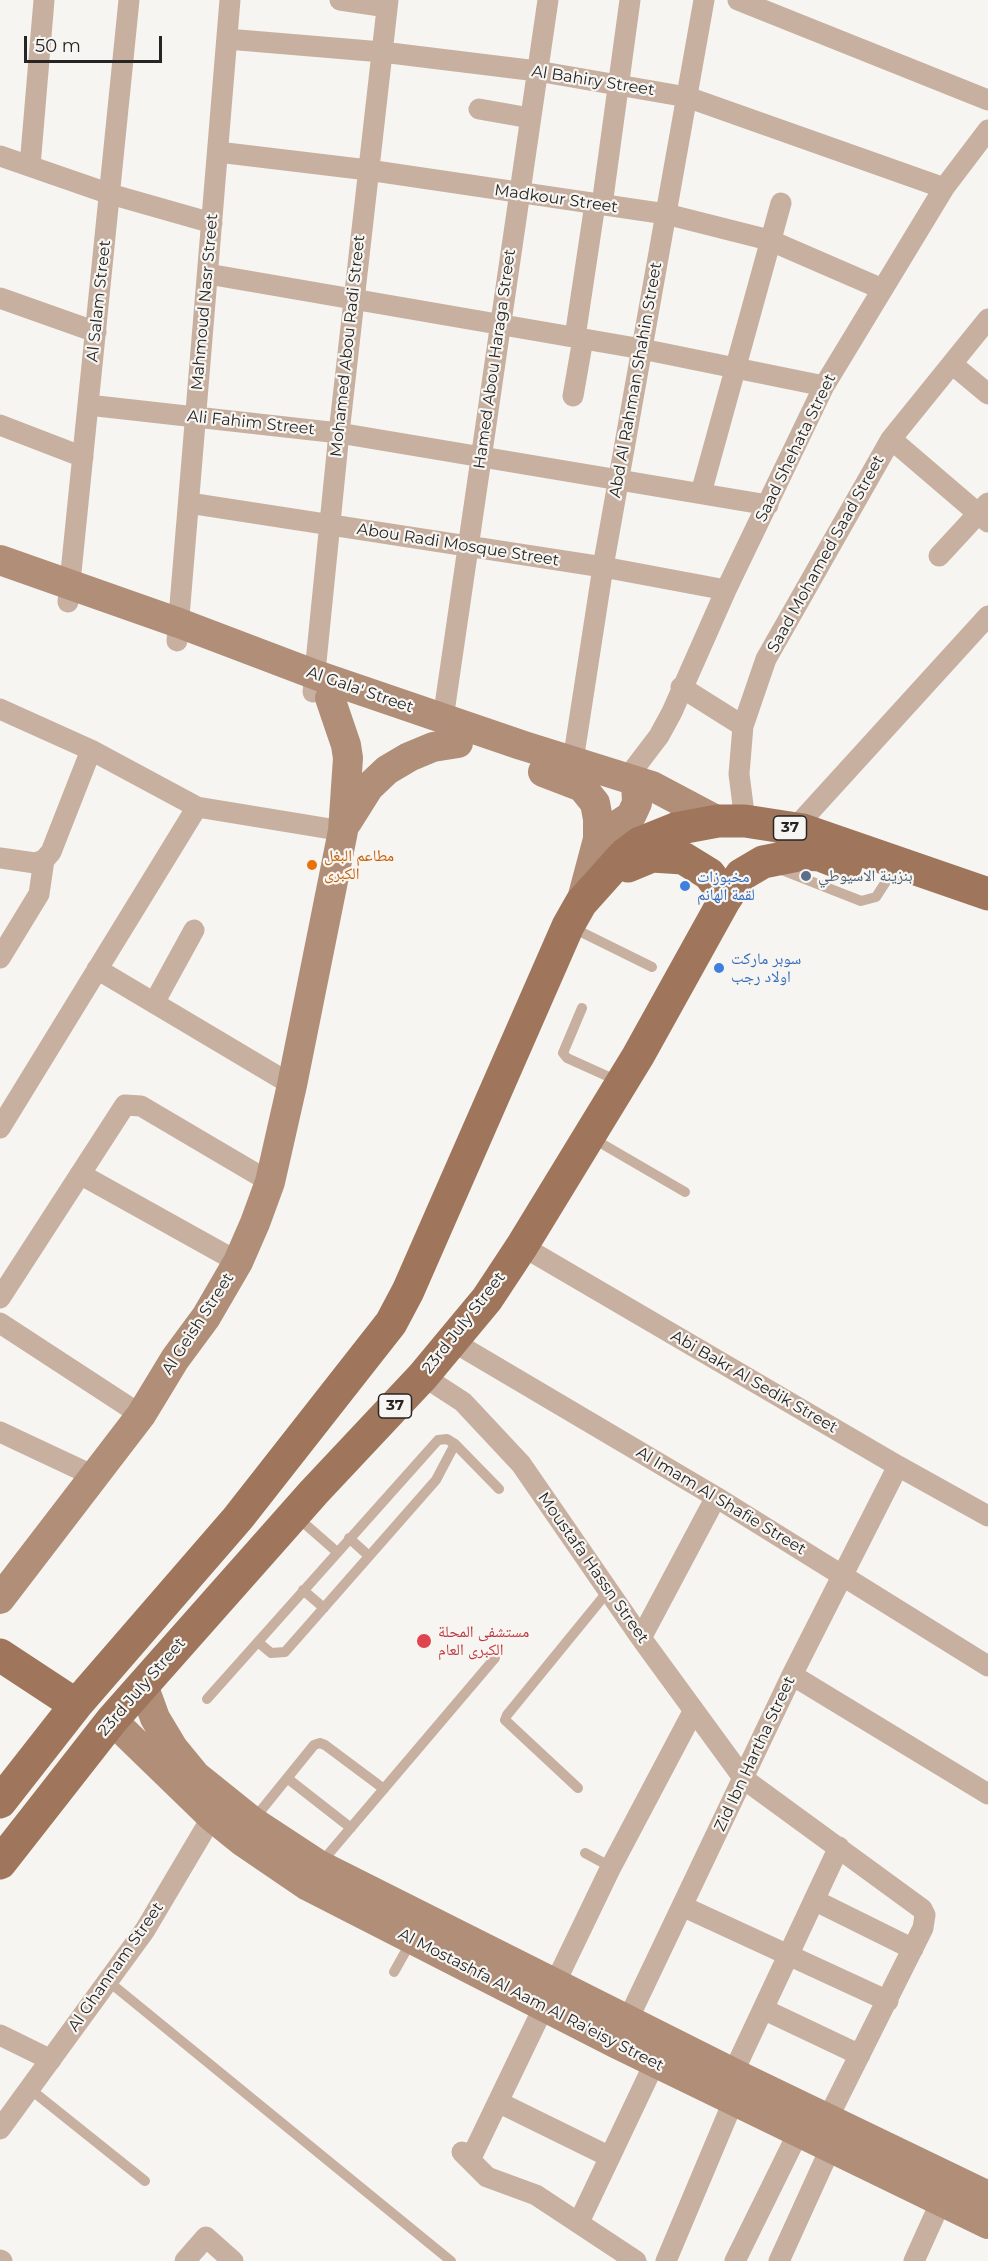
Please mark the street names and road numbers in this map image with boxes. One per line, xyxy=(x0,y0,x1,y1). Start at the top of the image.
street label: Al Bahiry Street xyxy=(530,62,656,100)
street label: Madkour Street xyxy=(493,181,619,217)
street label: Mahmoud Nasr Street xyxy=(188,213,222,391)
street label: Mohamed Abou Radi Street xyxy=(327,234,369,458)
street label: Al Salam Street xyxy=(83,239,115,363)
street label: Hamed Abou Haraga Street xyxy=(470,248,520,470)
street label: Abd Al Rahman Shahin Street xyxy=(606,261,666,499)
street label: Saad Shehata Street xyxy=(752,371,840,525)
street label: Ali Fahim Street xyxy=(186,407,316,439)
street label: Saad Mohamed Saad Street xyxy=(764,452,888,656)
street label: Abou Radi Mosque Street xyxy=(355,520,561,570)
street label: Al Gala' Street xyxy=(304,663,416,717)
road number: 37 xyxy=(774,816,806,840)
street label: 23rd July Street xyxy=(418,1268,510,1378)
street label: Al Geish Street xyxy=(158,1270,238,1378)
street label: Abi Bakr Al Sedik Street xyxy=(667,1326,841,1438)
road number: 37 xyxy=(378,1394,412,1418)
street label: Al Imam Al Shafie Street xyxy=(633,1443,809,1559)
street label: Moustafa Hassn Street xyxy=(534,1489,652,1647)
street label: 23rd July Street xyxy=(94,1634,190,1740)
street label: Zid Ibn Hartha Street xyxy=(711,1673,799,1835)
street label: Al Ghannam Street xyxy=(64,1899,168,2035)
street label: Al Mostashfa Al Aam Al Ra'eisy Street xyxy=(395,1924,667,2076)

